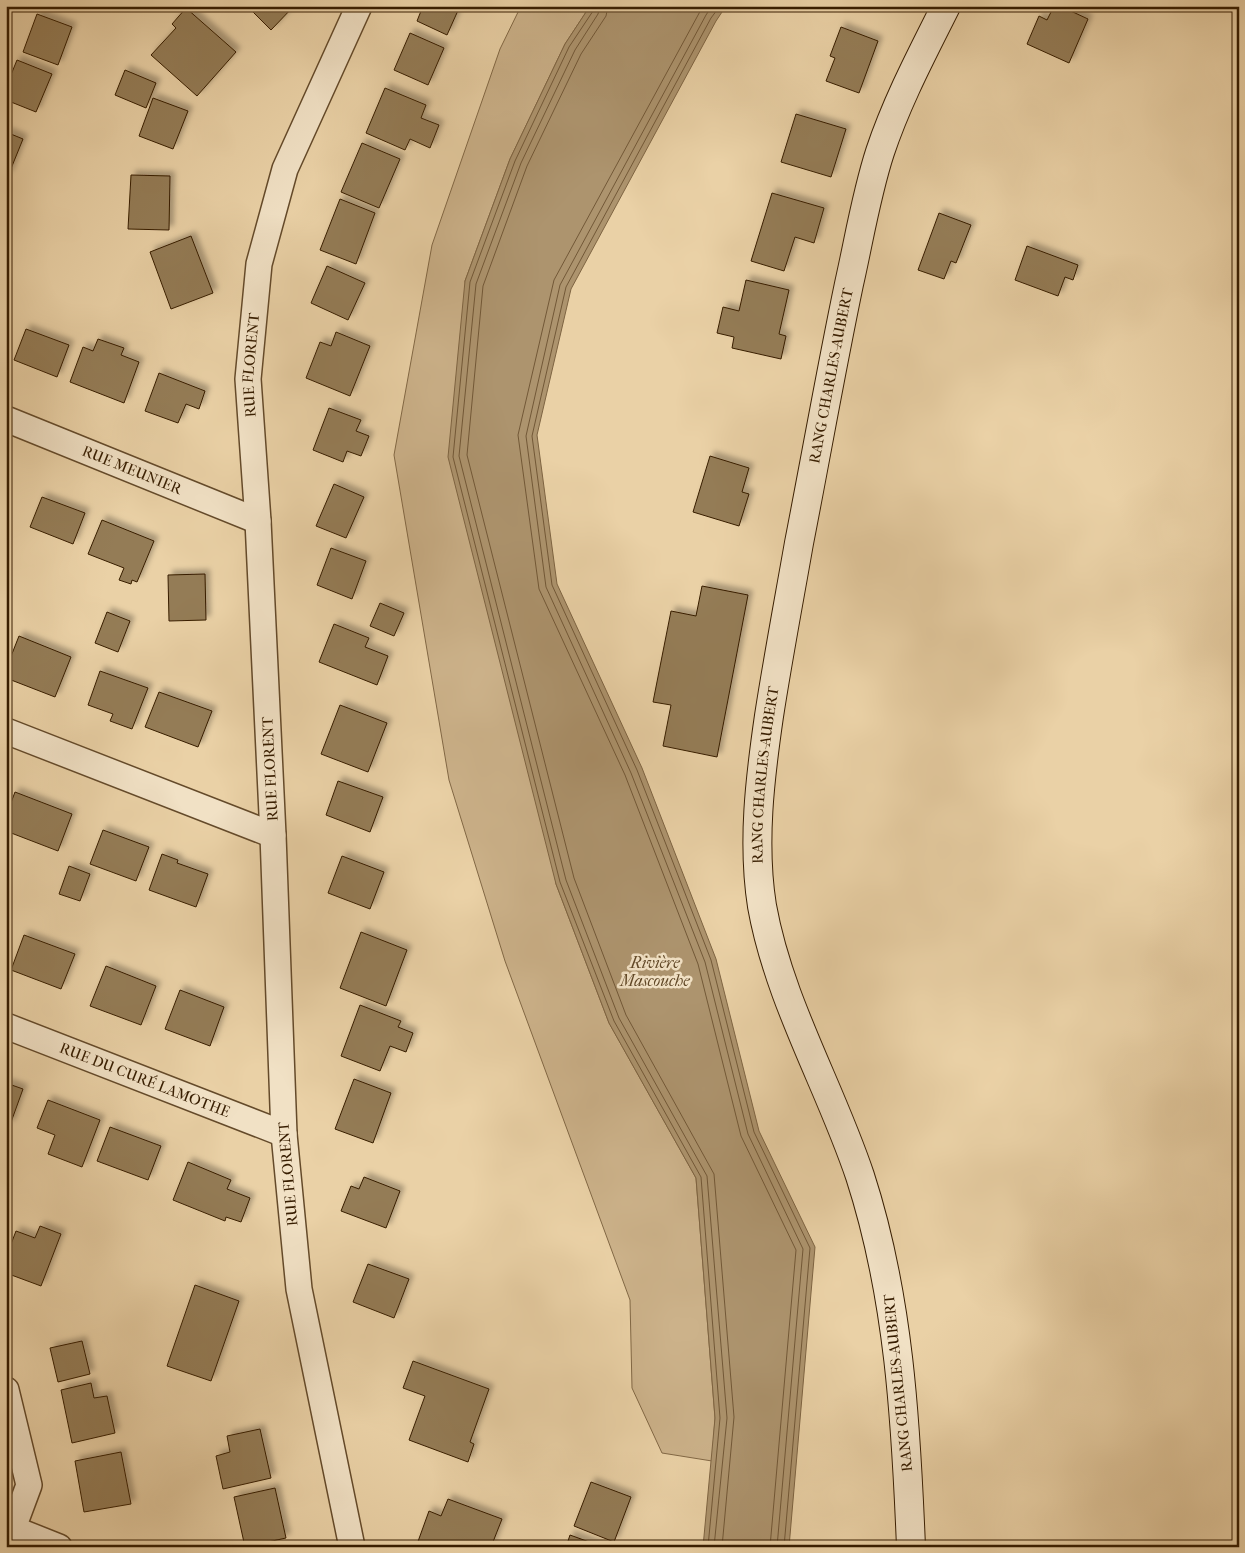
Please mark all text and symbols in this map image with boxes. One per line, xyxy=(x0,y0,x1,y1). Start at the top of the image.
street label: RANG CHARLES-AUBERT xyxy=(805,286,857,465)
street label: RUE FLORENT xyxy=(239,311,263,418)
street label: RUE MEUNIER xyxy=(79,442,186,499)
street label: RANG CHARLES-AUBERT xyxy=(748,684,783,864)
street label: RUE FLORENT xyxy=(258,715,282,822)
water label: Rivière Mascouche xyxy=(619,953,690,990)
street label: RUE DU CURÉ LAMOTHE xyxy=(57,1039,233,1121)
street label: RUE FLORENT xyxy=(274,1120,302,1227)
street label: RANG CHARLES-AUBERT xyxy=(880,1292,916,1473)

